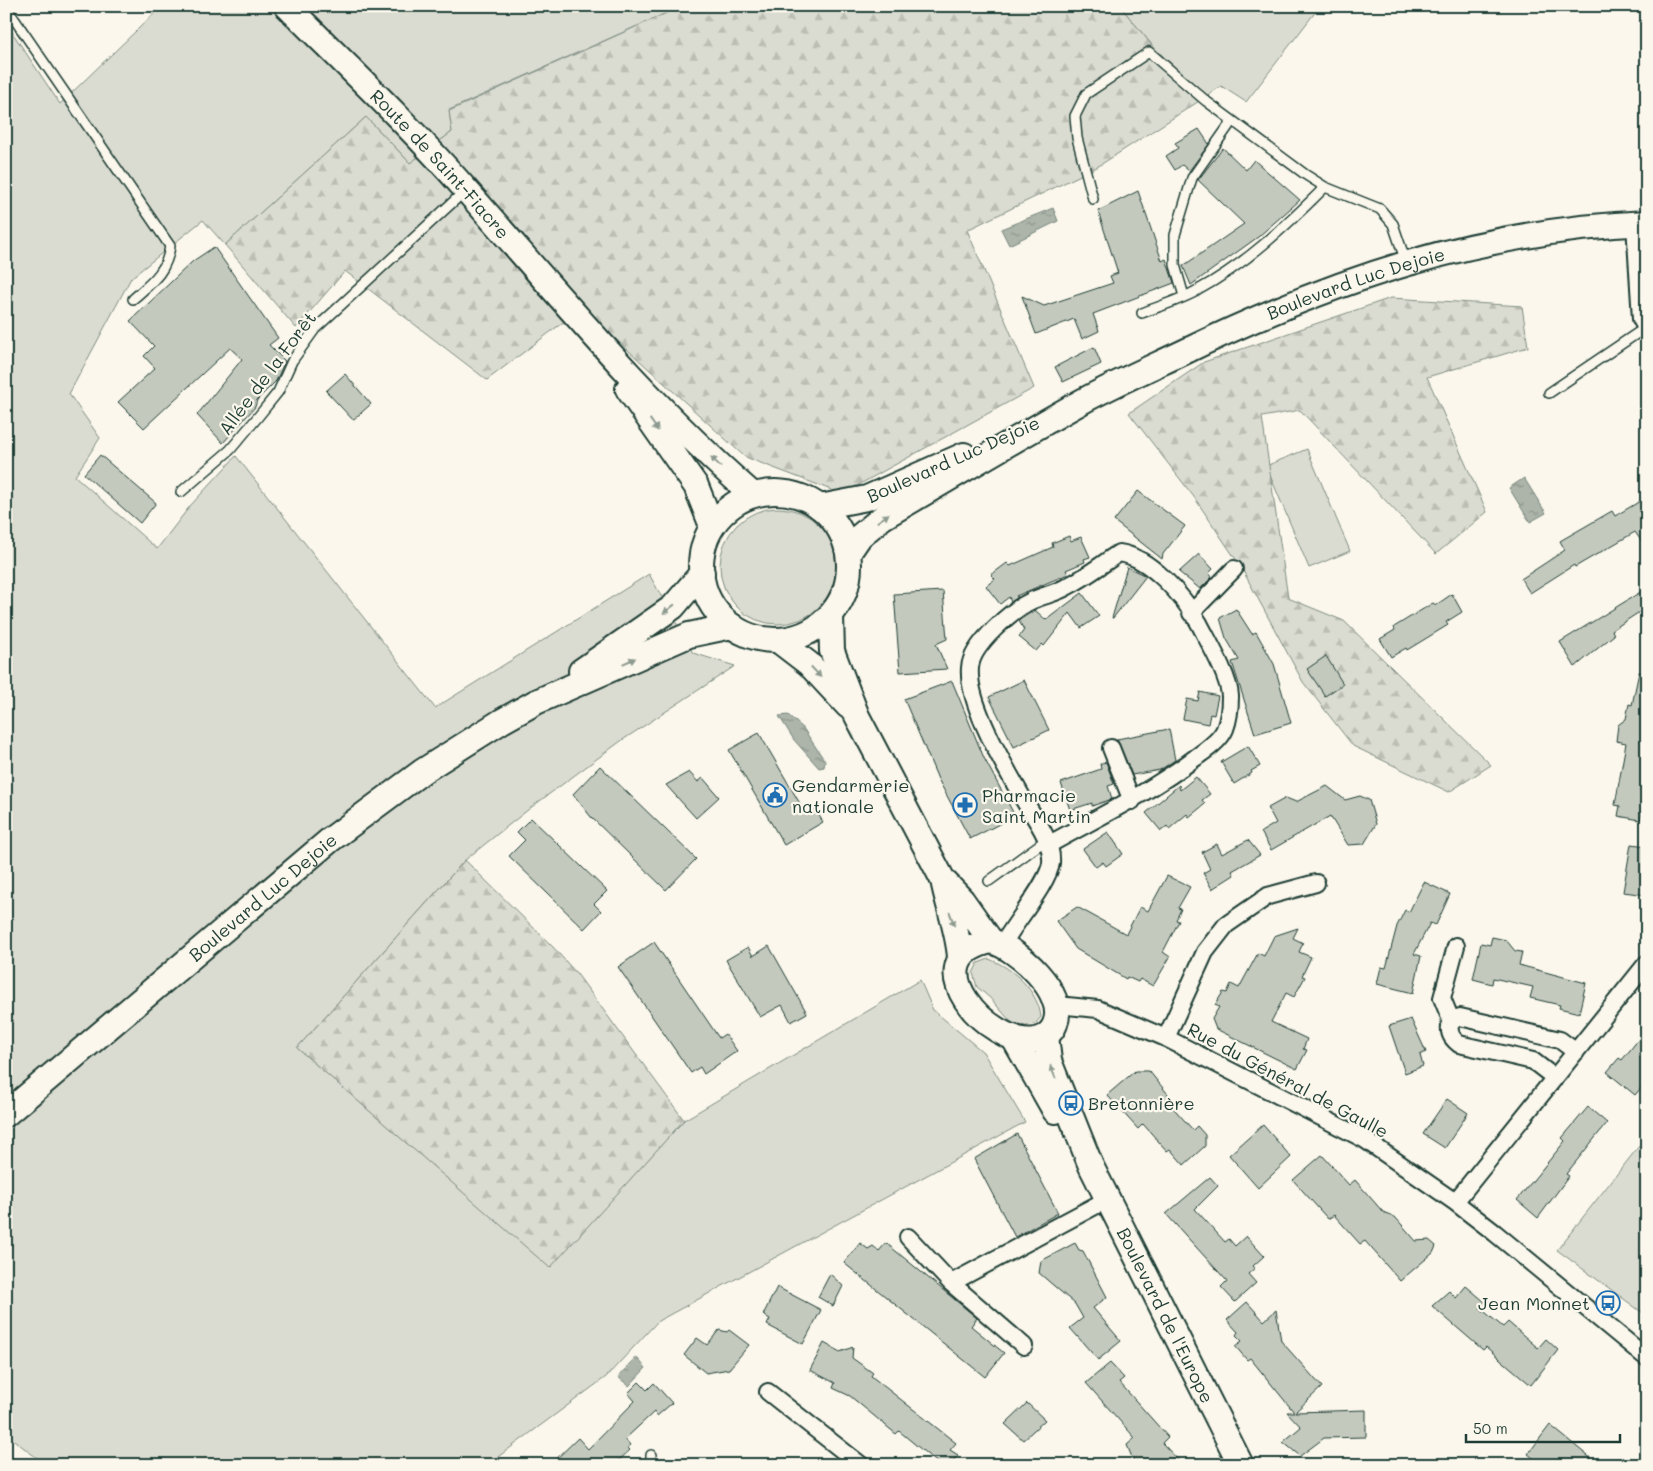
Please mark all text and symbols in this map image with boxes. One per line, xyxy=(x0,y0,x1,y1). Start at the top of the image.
street label: Route de Saint-Fiacre xyxy=(365,84,515,244)
street label: Boulevard Luc Dejoie xyxy=(1263,242,1447,325)
street label: Allée de la Forêt xyxy=(213,307,321,439)
street label: Boulevard Luc Dejoie xyxy=(863,410,1043,508)
one-way arrow xyxy=(649,419,659,432)
one-way arrow xyxy=(710,456,722,468)
one-way arrow xyxy=(876,513,890,523)
one-way arrow xyxy=(663,604,676,615)
one-way arrow xyxy=(622,657,636,665)
one-way arrow xyxy=(810,665,822,677)
place label: Gendarmerie nationale xyxy=(792,773,909,818)
public building icon: Gendarmerie nationale xyxy=(762,782,788,808)
place label: Pharmacie Saint Martin xyxy=(982,783,1091,828)
pharmacy icon: Pharmacie Saint Martin xyxy=(952,792,978,818)
street label: Boulevard Luc Dejoie xyxy=(183,827,342,967)
one-way arrow xyxy=(949,911,956,926)
street label: Rue du Général de Gaulle xyxy=(1183,1017,1393,1143)
one-way arrow xyxy=(1049,1064,1057,1079)
bus stop icon: Bretonnière xyxy=(1058,1090,1084,1116)
place label: Bretonnière xyxy=(1088,1091,1195,1115)
street label: Boulevard de l'Europe xyxy=(1112,1223,1220,1407)
bus stop icon: Jean Monnet xyxy=(1595,1290,1621,1316)
place label: Jean Monnet xyxy=(1478,1291,1590,1315)
scale bar xyxy=(1466,1411,1619,1443)
text: 50 m xyxy=(1473,1418,1508,1438)

